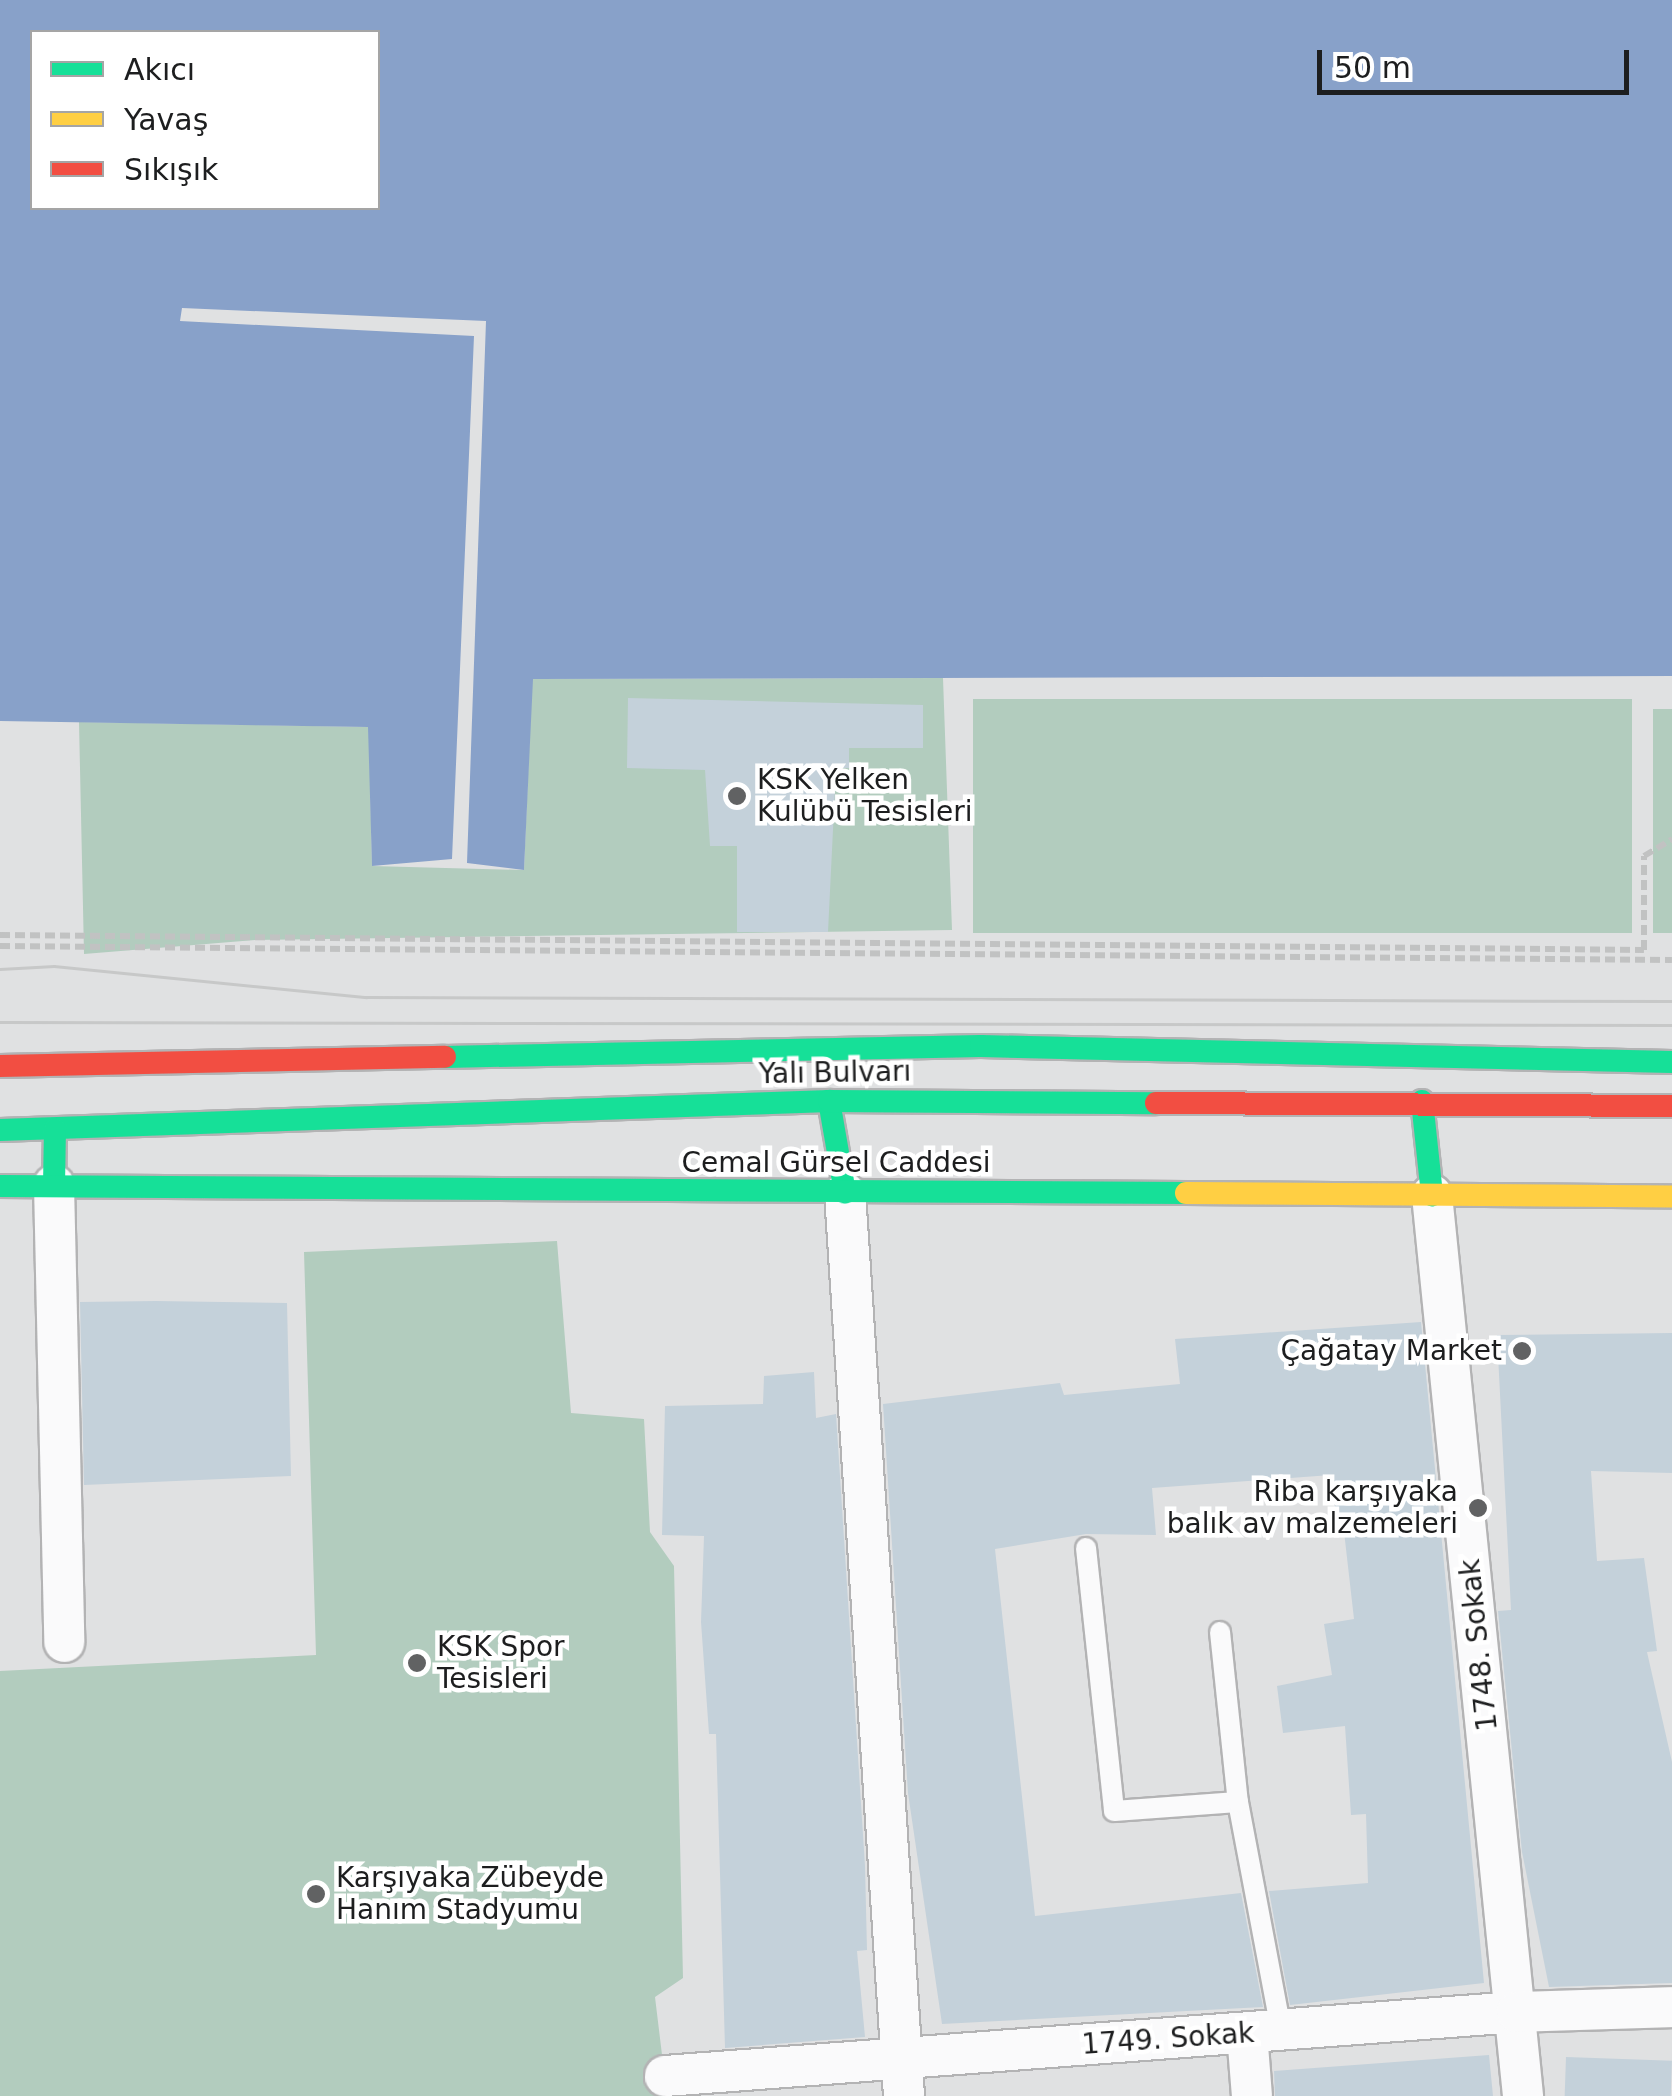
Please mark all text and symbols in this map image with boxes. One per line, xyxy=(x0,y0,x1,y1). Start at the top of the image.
legend xyxy=(30,30,380,210)
scale bar xyxy=(1322,30,1634,92)
text: 50 m xyxy=(1334,50,1411,85)
text: Akıcı xyxy=(124,52,195,87)
text: Yavaş xyxy=(124,102,208,137)
text: Sıkışık xyxy=(124,152,218,187)
place label: KSK Yelken Kulübü Tesisleri xyxy=(757,763,972,829)
marker: KSK Yelken Kulübü Tesisleri xyxy=(726,785,748,807)
street label: Yalı Bulvarı xyxy=(758,1055,912,1091)
street label: Cemal Gürsel Caddesi xyxy=(681,1146,991,1180)
place label: Çağatay Market xyxy=(1281,1334,1502,1368)
marker: Çağatay Market xyxy=(1511,1340,1533,1362)
place label: Riba karşıyaka balık av malzemeleri xyxy=(1167,1475,1458,1541)
marker: Riba karşıyaka balık av malzemeleri xyxy=(1467,1497,1489,1519)
street label: 1748. Sokak xyxy=(1453,1557,1505,1733)
place label: KSK Spor Tesisleri xyxy=(437,1630,565,1696)
marker: KSK Spor Tesisleri xyxy=(406,1652,428,1674)
place label: Karşıyaka Zübeyde Hanım Stadyumu xyxy=(336,1861,604,1927)
marker: Karşıyaka Zübeyde Hanım Stadyumu xyxy=(305,1883,327,1905)
street label: 1749. Sokak xyxy=(1081,2016,1255,2062)

